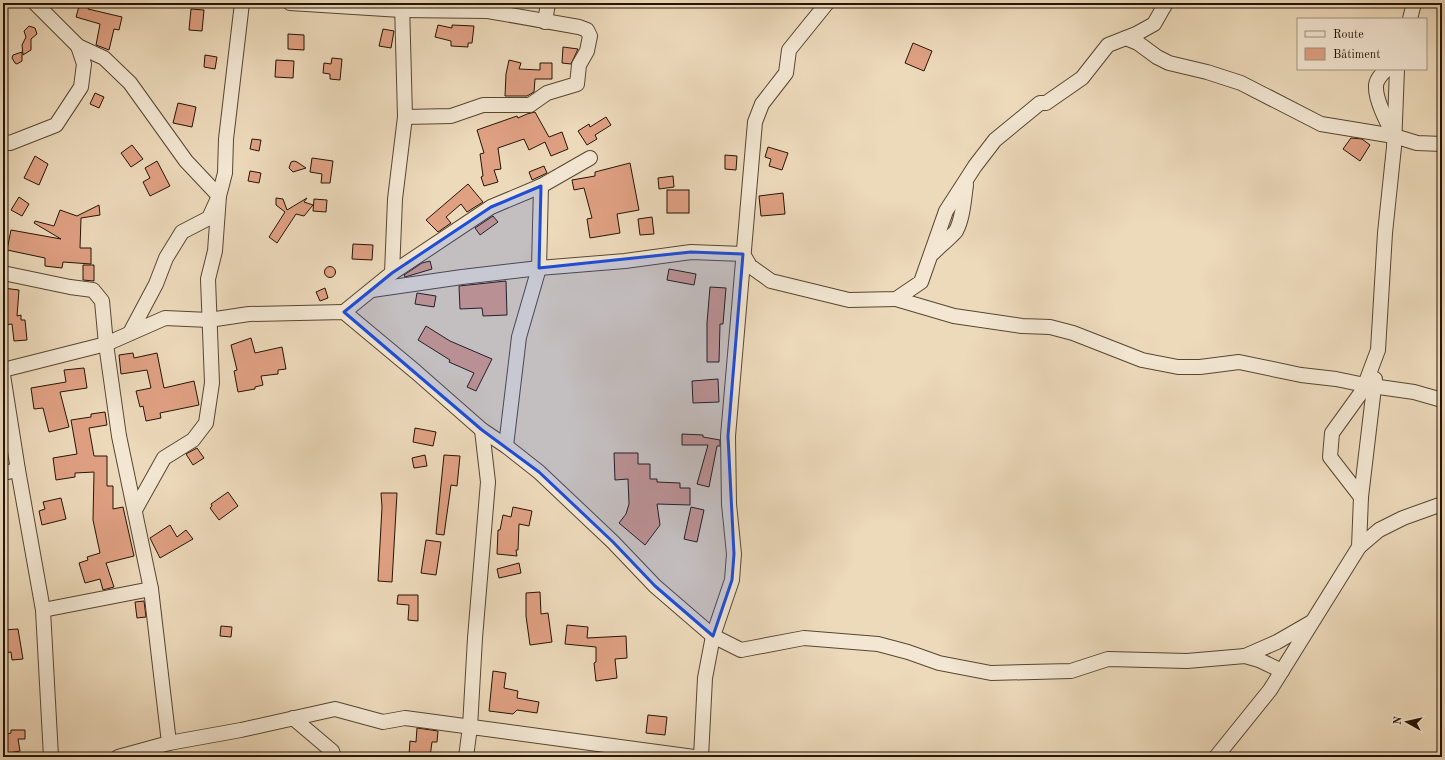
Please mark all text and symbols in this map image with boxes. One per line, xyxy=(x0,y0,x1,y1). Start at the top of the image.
legend xyxy=(1297,18,1427,70)
text: Route xyxy=(1333,29,1364,41)
text: Bâtiment xyxy=(1333,49,1380,61)
north arrow xyxy=(1387,702,1427,742)
text: N xyxy=(1393,715,1405,726)

